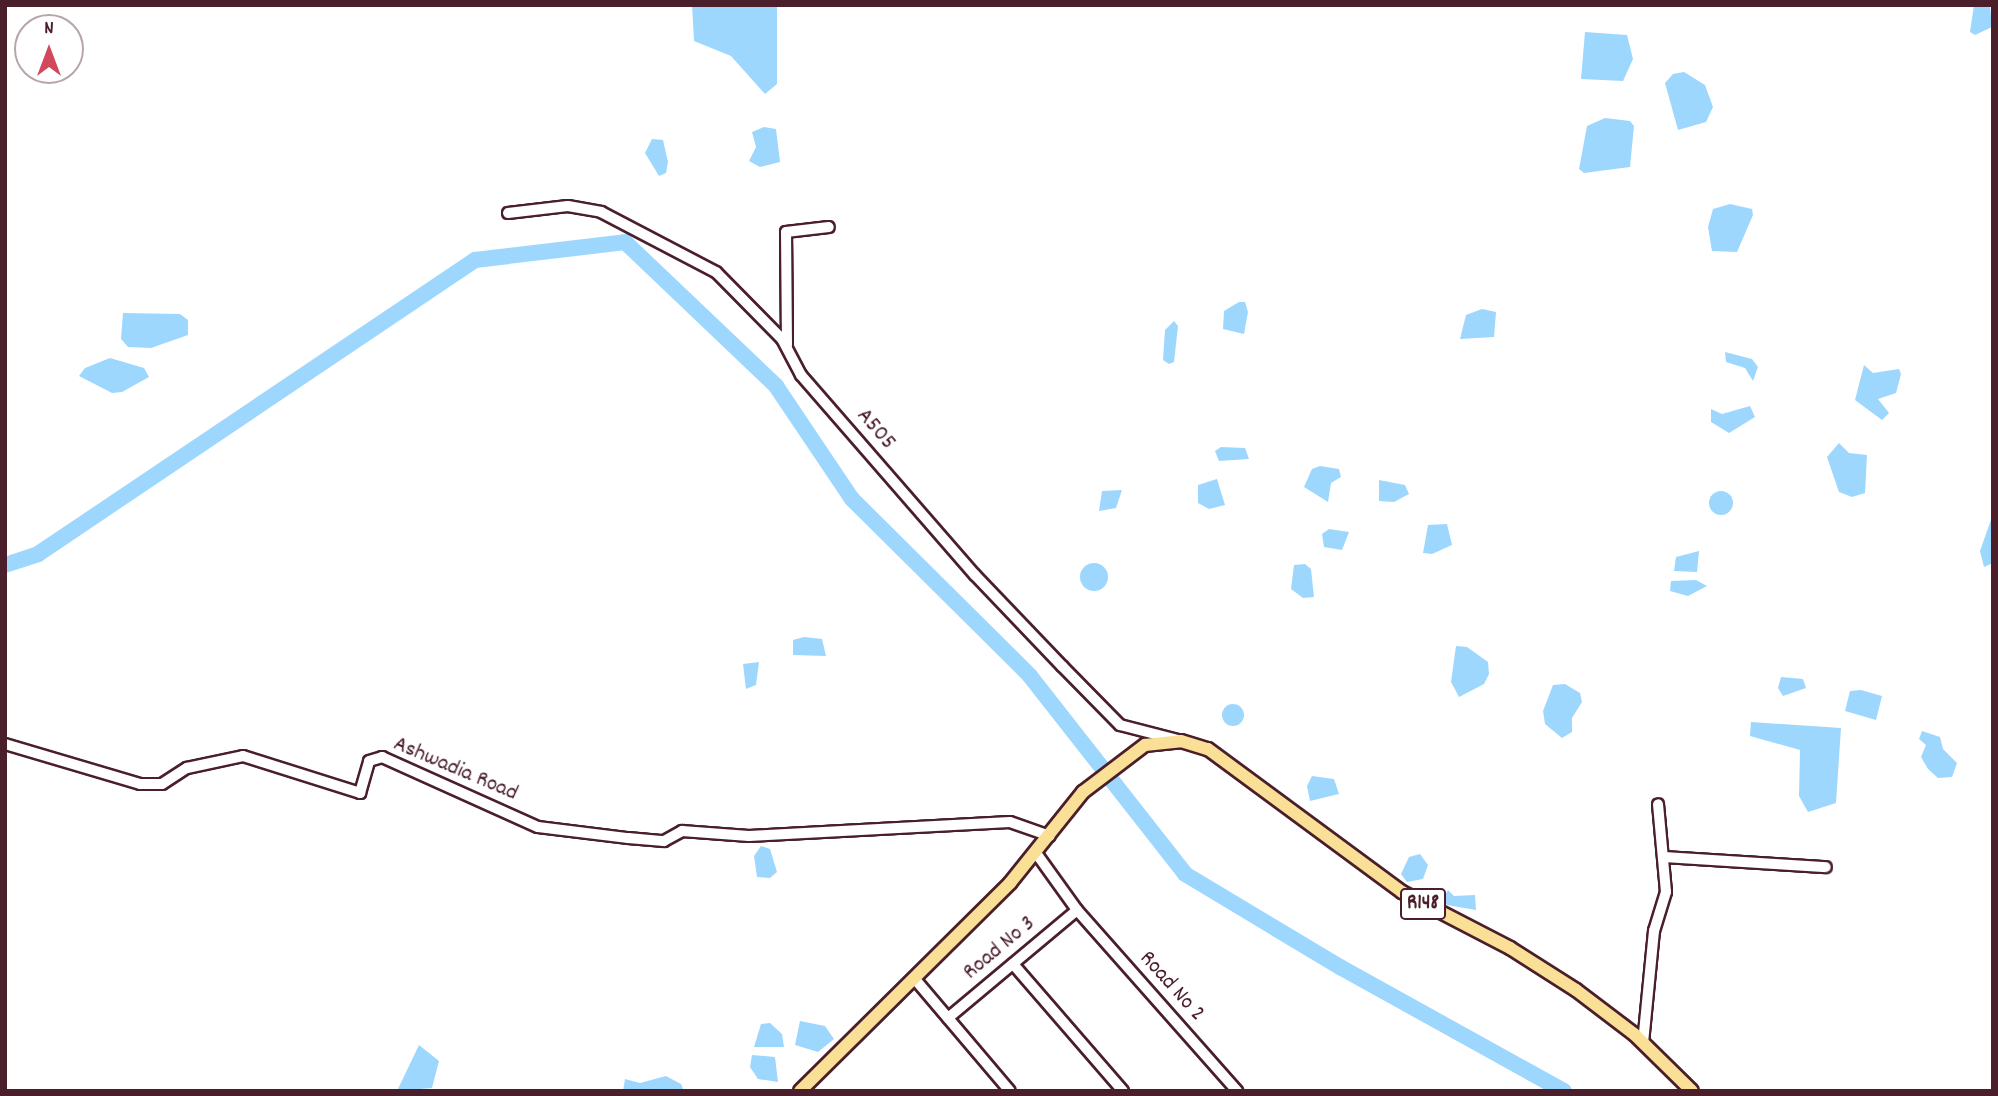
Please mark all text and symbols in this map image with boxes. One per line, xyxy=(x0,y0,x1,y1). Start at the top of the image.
north arrow xyxy=(14,14,84,84)
text: N xyxy=(44,16,54,43)
street label: A505 xyxy=(849,403,901,457)
street label: Ashwadia Road xyxy=(389,731,521,809)
road number: R148 xyxy=(1398,886,1448,922)
street label: Road No 3 xyxy=(958,911,1042,987)
street label: Road No 2 xyxy=(1132,946,1210,1028)

